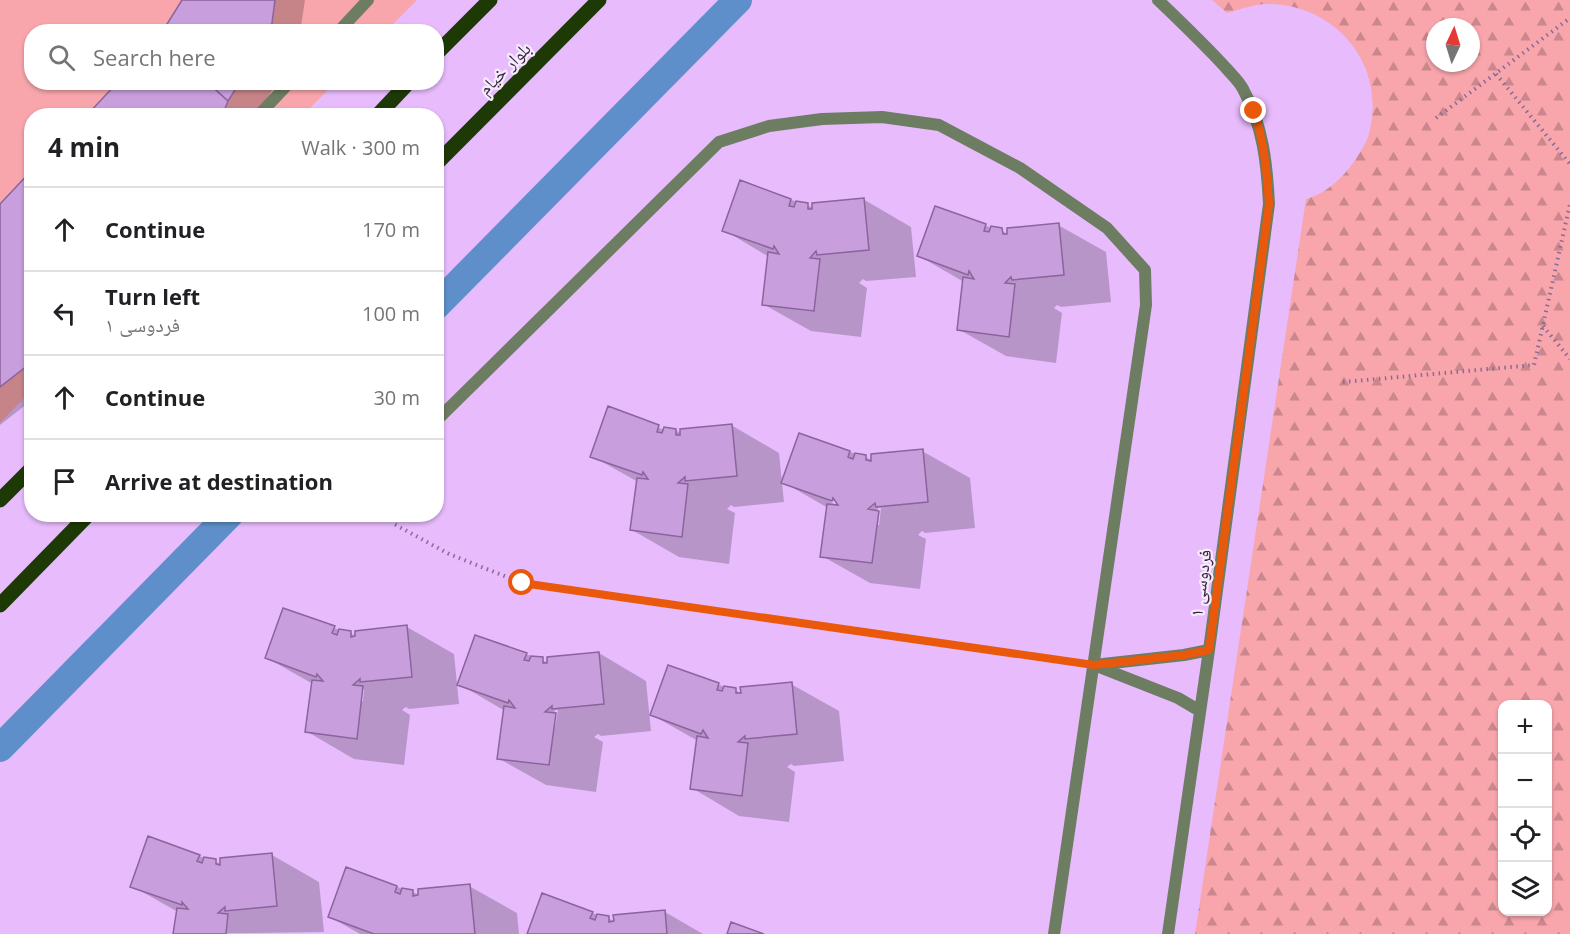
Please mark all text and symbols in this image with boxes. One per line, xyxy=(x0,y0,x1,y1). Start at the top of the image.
north arrow xyxy=(1426,18,1480,72)
search box xyxy=(24,24,444,90)
street label: بلوار خیام xyxy=(473,37,536,100)
icon: search xyxy=(45,41,78,74)
text: Search here xyxy=(93,42,216,72)
route end xyxy=(1240,97,1266,123)
text: 4 min xyxy=(48,129,120,165)
text: Walk · 300 m xyxy=(301,134,420,161)
icon: ahead xyxy=(48,213,81,246)
text: Continue xyxy=(105,214,205,244)
text: 170 m xyxy=(362,216,420,243)
text: Turn left xyxy=(105,281,200,311)
icon: left xyxy=(48,297,81,330)
text: 100 m xyxy=(362,300,420,327)
text: فردوسی ۱ xyxy=(105,311,180,338)
icon: ahead xyxy=(48,381,81,414)
text: Continue xyxy=(105,382,205,412)
text: 30 m xyxy=(373,384,420,411)
icon: arrive xyxy=(48,465,81,498)
text: Arrive at destination xyxy=(105,466,333,496)
street label: فردوسی ۱ xyxy=(1183,548,1217,618)
route start xyxy=(508,569,534,595)
map controls xyxy=(1498,700,1552,916)
button: + xyxy=(1498,700,1552,754)
button: − xyxy=(1498,754,1552,808)
button: locate xyxy=(1498,808,1552,862)
button: layers xyxy=(1498,862,1552,916)

